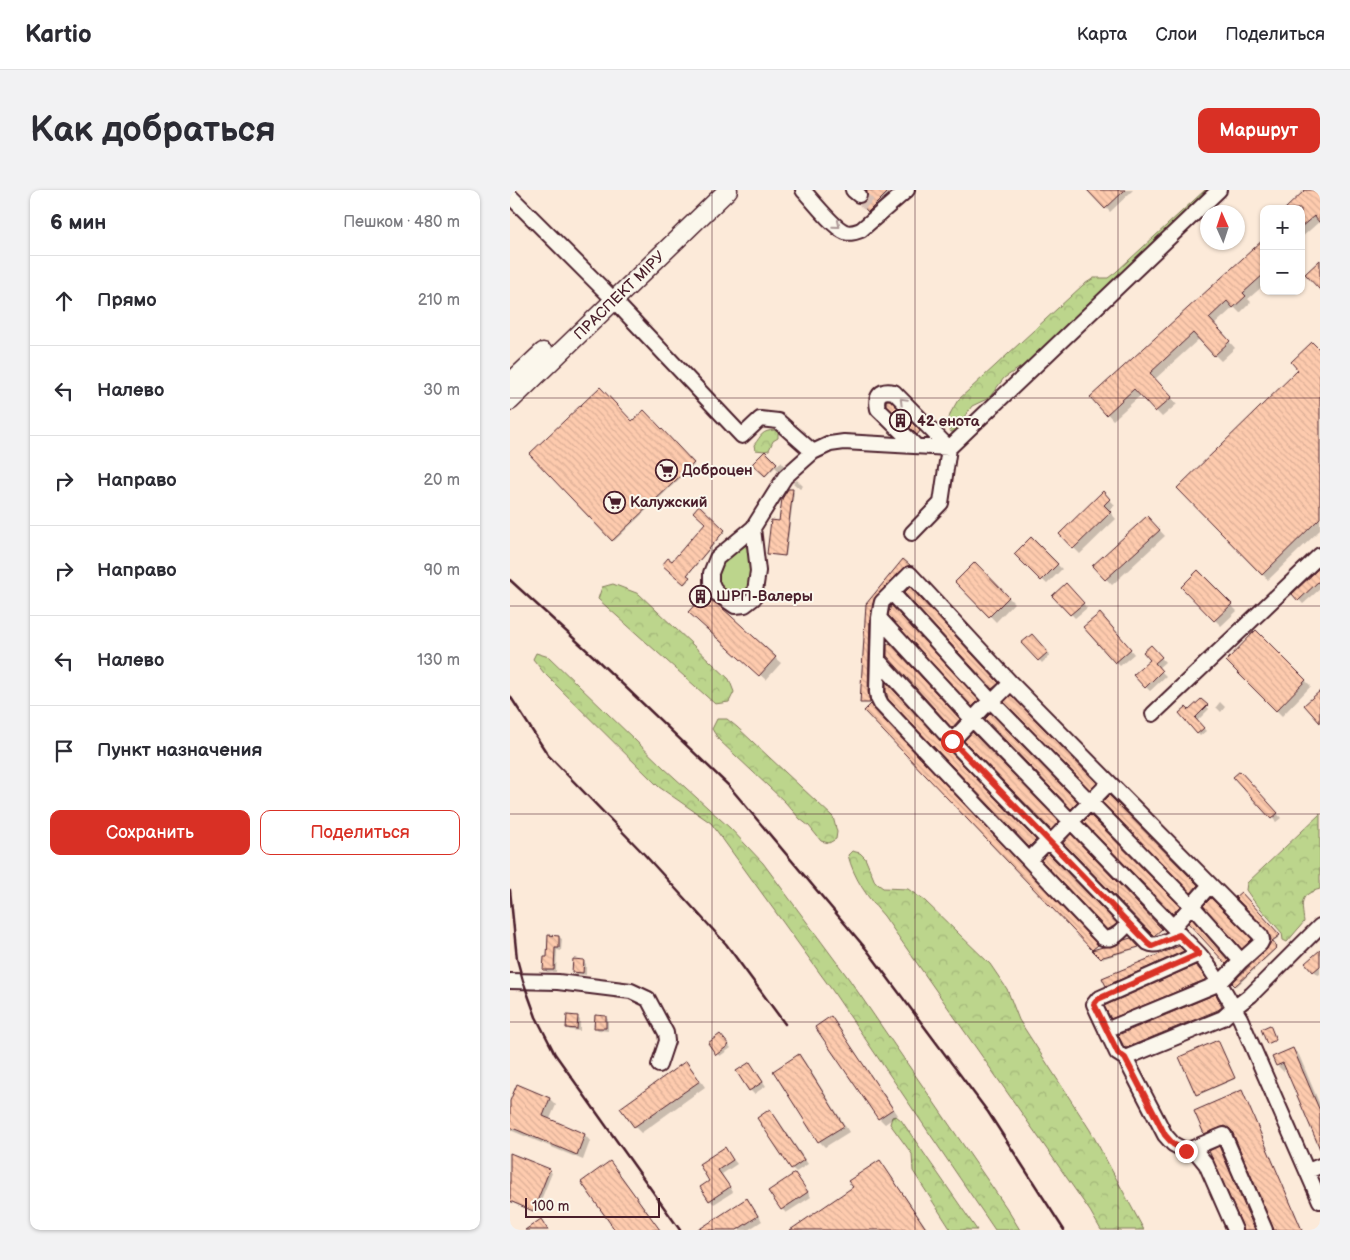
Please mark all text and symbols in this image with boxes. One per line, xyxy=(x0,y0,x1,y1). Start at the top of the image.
text: Kartio xyxy=(25,20,92,49)
text: Карта xyxy=(1077,24,1127,45)
text: Слои xyxy=(1155,24,1197,45)
text: Поделиться xyxy=(1225,24,1325,45)
button: Маршрут xyxy=(1198,108,1320,153)
text: Как добраться xyxy=(30,109,276,152)
north arrow xyxy=(1200,205,1245,250)
map controls xyxy=(1260,205,1305,295)
button: + xyxy=(1260,205,1305,250)
text: 6 мин xyxy=(50,210,106,235)
text: Пешком · 480 m xyxy=(343,213,460,232)
one-way arrow xyxy=(831,219,840,228)
street label: ПРАСПЕКТ МІРУ xyxy=(570,247,669,344)
button: − xyxy=(1260,250,1305,295)
icon: ahead xyxy=(50,287,78,315)
text: Прямо xyxy=(97,289,157,312)
text: 210 m xyxy=(418,291,460,310)
icon: left xyxy=(50,377,78,405)
text: Налево xyxy=(97,379,164,402)
text: 30 m xyxy=(423,381,460,400)
one-way arrow xyxy=(900,397,909,406)
building icon: 42 енота xyxy=(889,409,913,433)
place label: 42 енота xyxy=(917,412,980,431)
supermarket icon: Доброцен xyxy=(654,458,678,482)
place label: Доброцен xyxy=(682,461,753,480)
icon: right xyxy=(50,467,78,495)
text: Направо xyxy=(97,469,177,492)
text: 20 m xyxy=(424,471,460,490)
supermarket icon: Калужский xyxy=(602,490,626,514)
place label: Калужский xyxy=(630,493,708,512)
icon: right xyxy=(50,557,78,585)
text: Направо xyxy=(97,559,177,582)
text: 90 m xyxy=(424,561,460,580)
building icon: ШРП-Валеры xyxy=(688,584,712,608)
place label: ШРП-Валеры xyxy=(716,587,813,606)
icon: left xyxy=(50,647,78,675)
text: Налево xyxy=(97,649,164,672)
text: 130 m xyxy=(417,651,460,670)
route start xyxy=(941,730,964,753)
icon: arrive xyxy=(50,737,78,765)
text: Пункт назначения xyxy=(97,739,262,762)
button: Сохранить xyxy=(50,810,250,855)
button: Поделиться xyxy=(260,810,460,855)
route end xyxy=(1175,1140,1198,1163)
scale bar xyxy=(525,1195,660,1218)
text: 100 m xyxy=(532,1198,569,1215)

